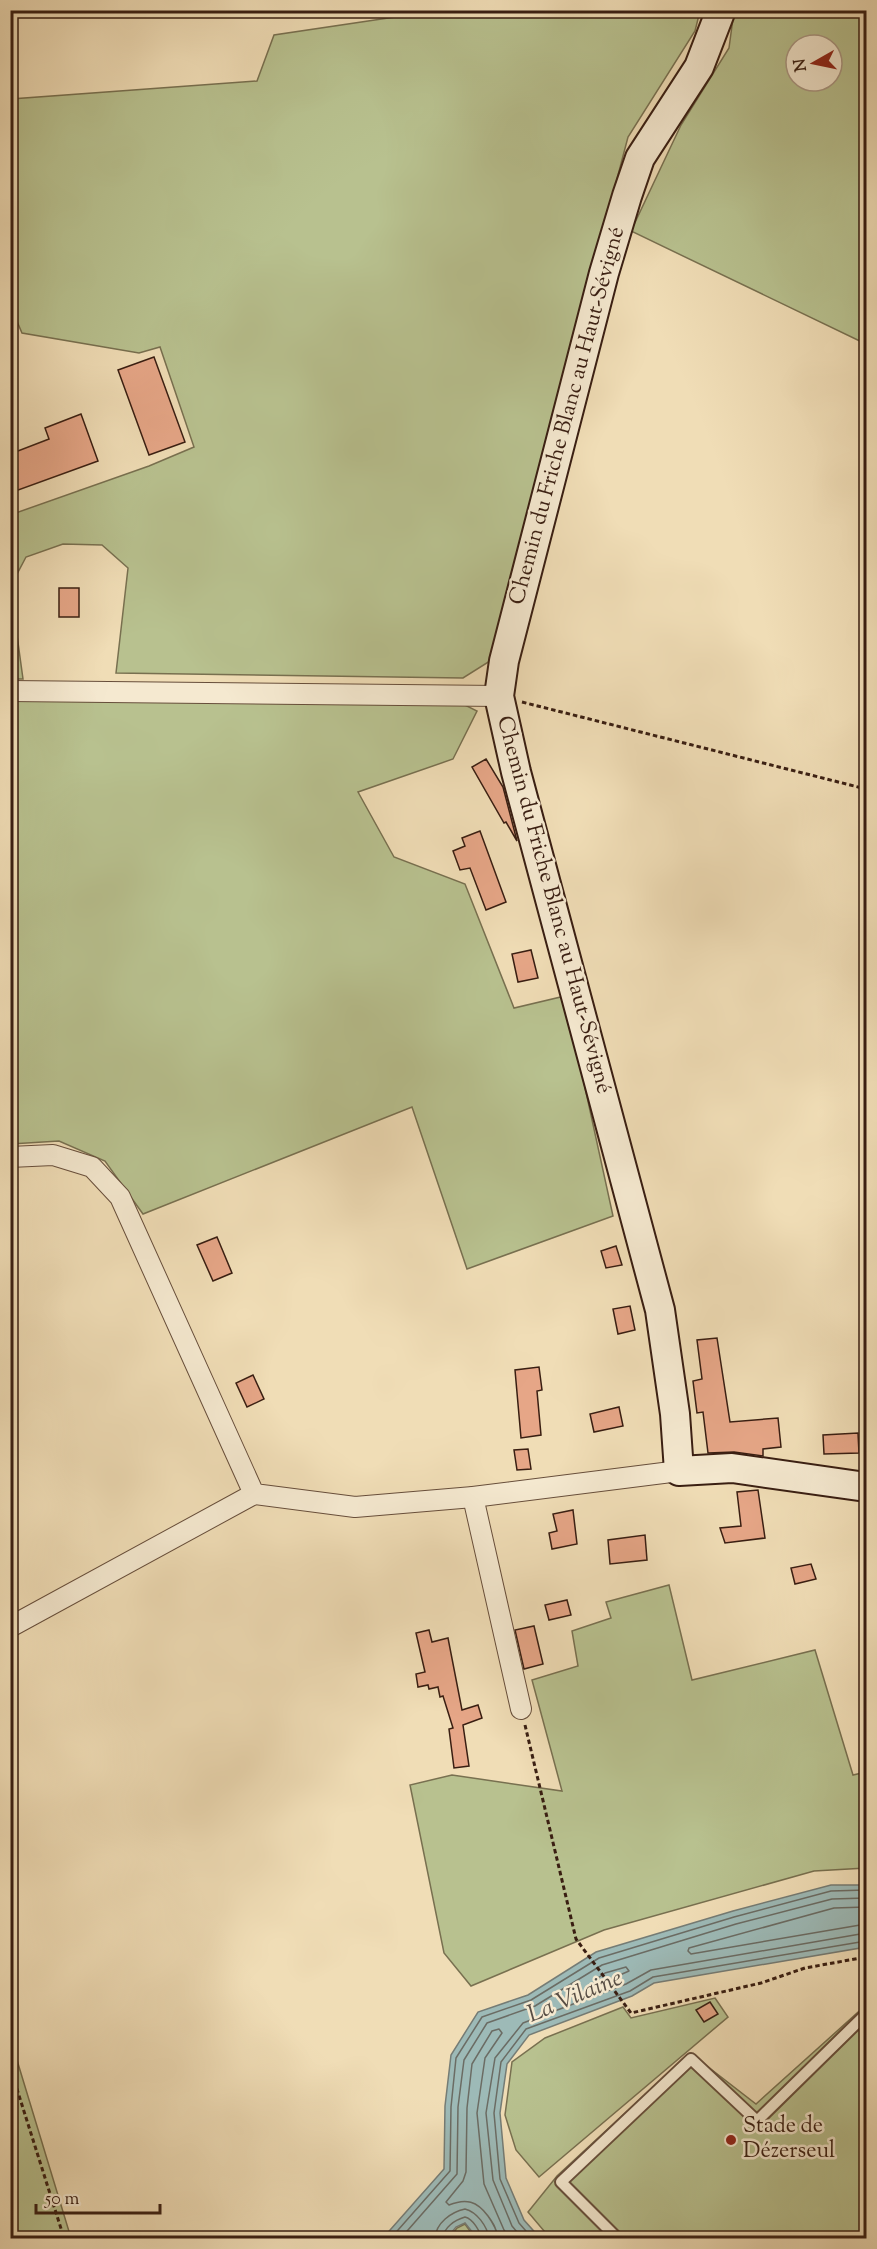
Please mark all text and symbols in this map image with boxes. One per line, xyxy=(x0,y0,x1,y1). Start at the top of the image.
north arrow xyxy=(784,33,844,93)
text: N xyxy=(789,57,814,73)
street label: Chemin du Friche Blanc au Haut-Sévigné xyxy=(502,223,634,609)
street label: Chemin du Friche Blanc au Haut-Sévigné xyxy=(487,712,619,1098)
water label: La Vilaine xyxy=(522,1962,628,2032)
place label: Stade de Dézerseul xyxy=(743,2111,835,2168)
marker: Stade de Dézerseul xyxy=(724,2133,738,2147)
scale bar xyxy=(36,2177,160,2215)
text: 50 m xyxy=(44,2187,80,2213)

